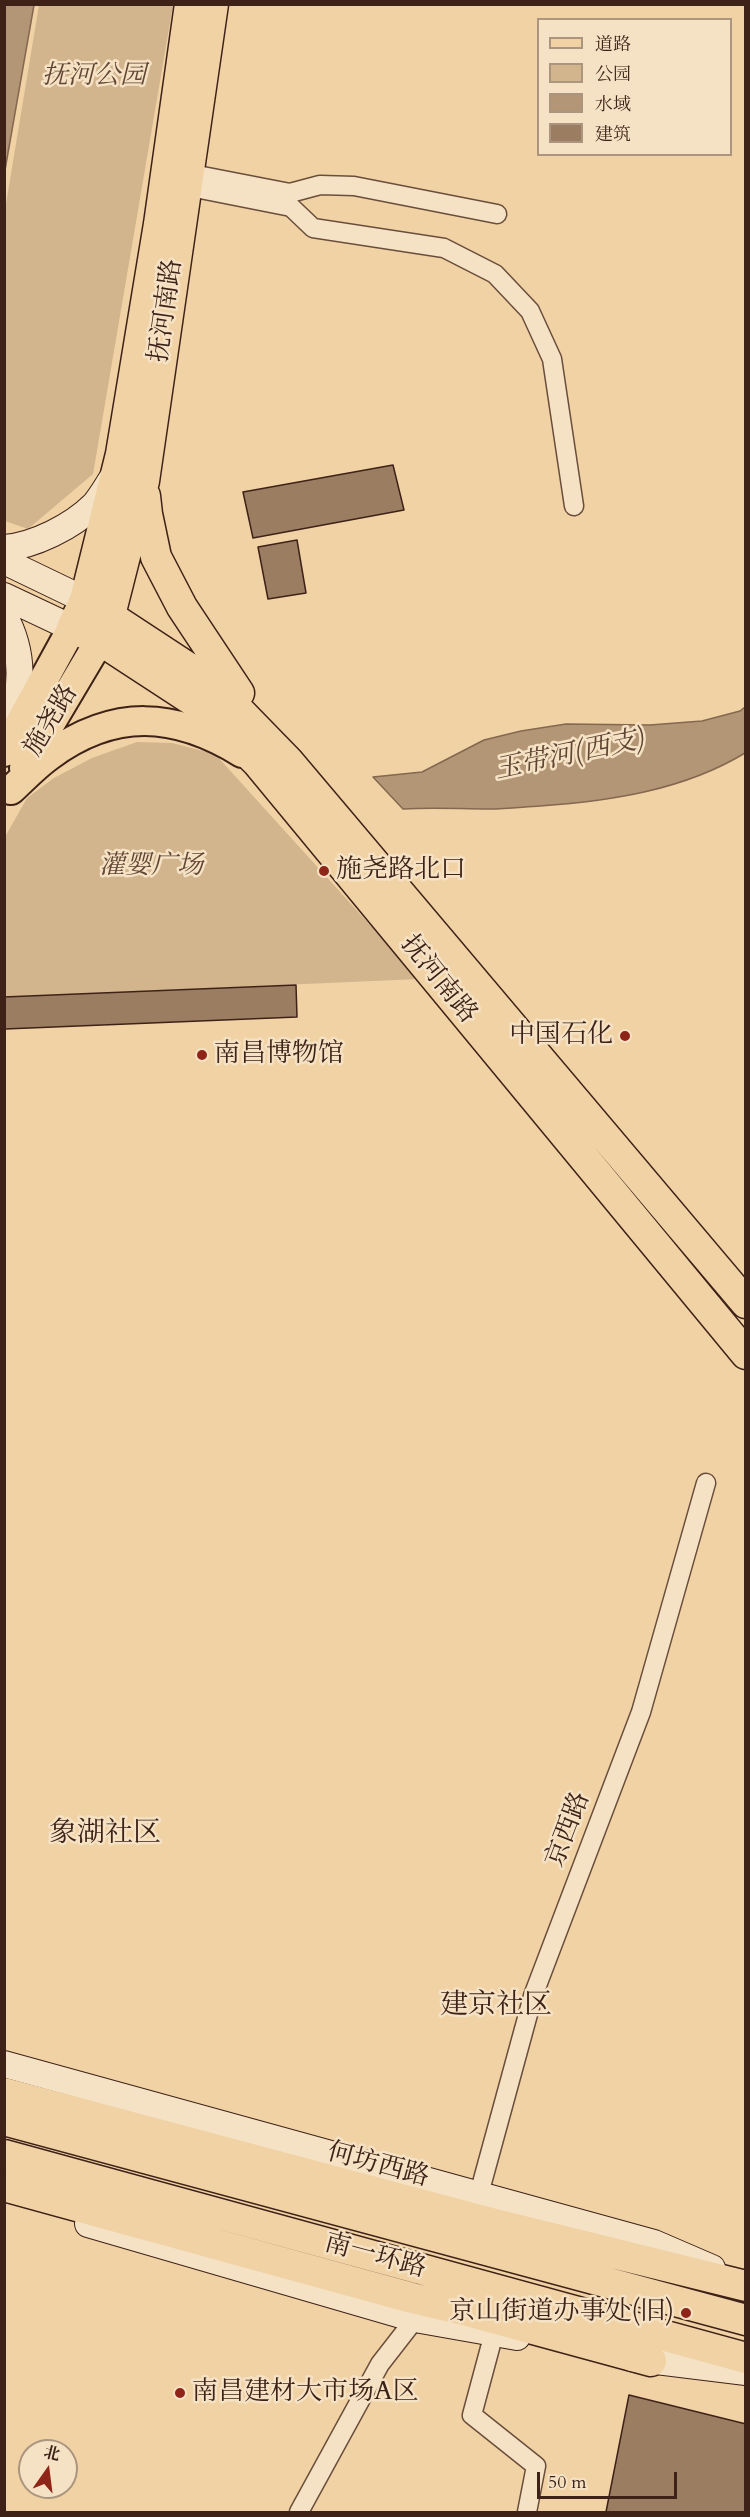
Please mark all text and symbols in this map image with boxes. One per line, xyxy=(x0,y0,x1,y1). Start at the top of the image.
legend xyxy=(537,18,732,156)
text: 道路 xyxy=(595,32,631,57)
park label: 抚河公园 xyxy=(42,61,146,93)
text: 公园 xyxy=(595,62,631,87)
text: 水域 xyxy=(595,92,631,117)
text: 建筑 xyxy=(595,122,631,147)
street label: 抚河南路 xyxy=(144,257,190,365)
street label: 施尧路 xyxy=(19,680,85,762)
water label: 玉带河(西支) xyxy=(492,724,648,788)
park label: 灌婴广场 xyxy=(99,851,203,883)
place label: 施尧路北口 xyxy=(336,855,466,887)
marker: 施尧路北口 xyxy=(317,864,331,878)
street label: 抚河南路 xyxy=(393,930,483,1030)
place label: 中国石化 xyxy=(509,1020,613,1052)
marker: 中国石化 xyxy=(618,1029,632,1043)
place label: 南昌博物馆 xyxy=(214,1039,344,1071)
marker: 南昌博物馆 xyxy=(195,1048,209,1062)
street label: 京西路 xyxy=(540,1788,598,1872)
district label: 象湖社区 xyxy=(49,1818,161,1852)
district label: 建京社区 xyxy=(440,1990,552,2024)
street label: 何坊西路 xyxy=(324,2137,432,2195)
street label: 南一环路 xyxy=(321,2228,429,2286)
place label: 京山街道办事处(旧) xyxy=(449,2297,674,2329)
marker: 京山街道办事处(旧) xyxy=(679,2306,693,2320)
place label: 南昌建材大市场A区 xyxy=(192,2377,418,2409)
marker: 南昌建材大市场A区 xyxy=(173,2386,187,2400)
north arrow xyxy=(18,2439,78,2499)
text: 北 xyxy=(41,2441,62,2466)
scale bar xyxy=(540,2460,680,2498)
text: 50 m xyxy=(548,2470,587,2495)

